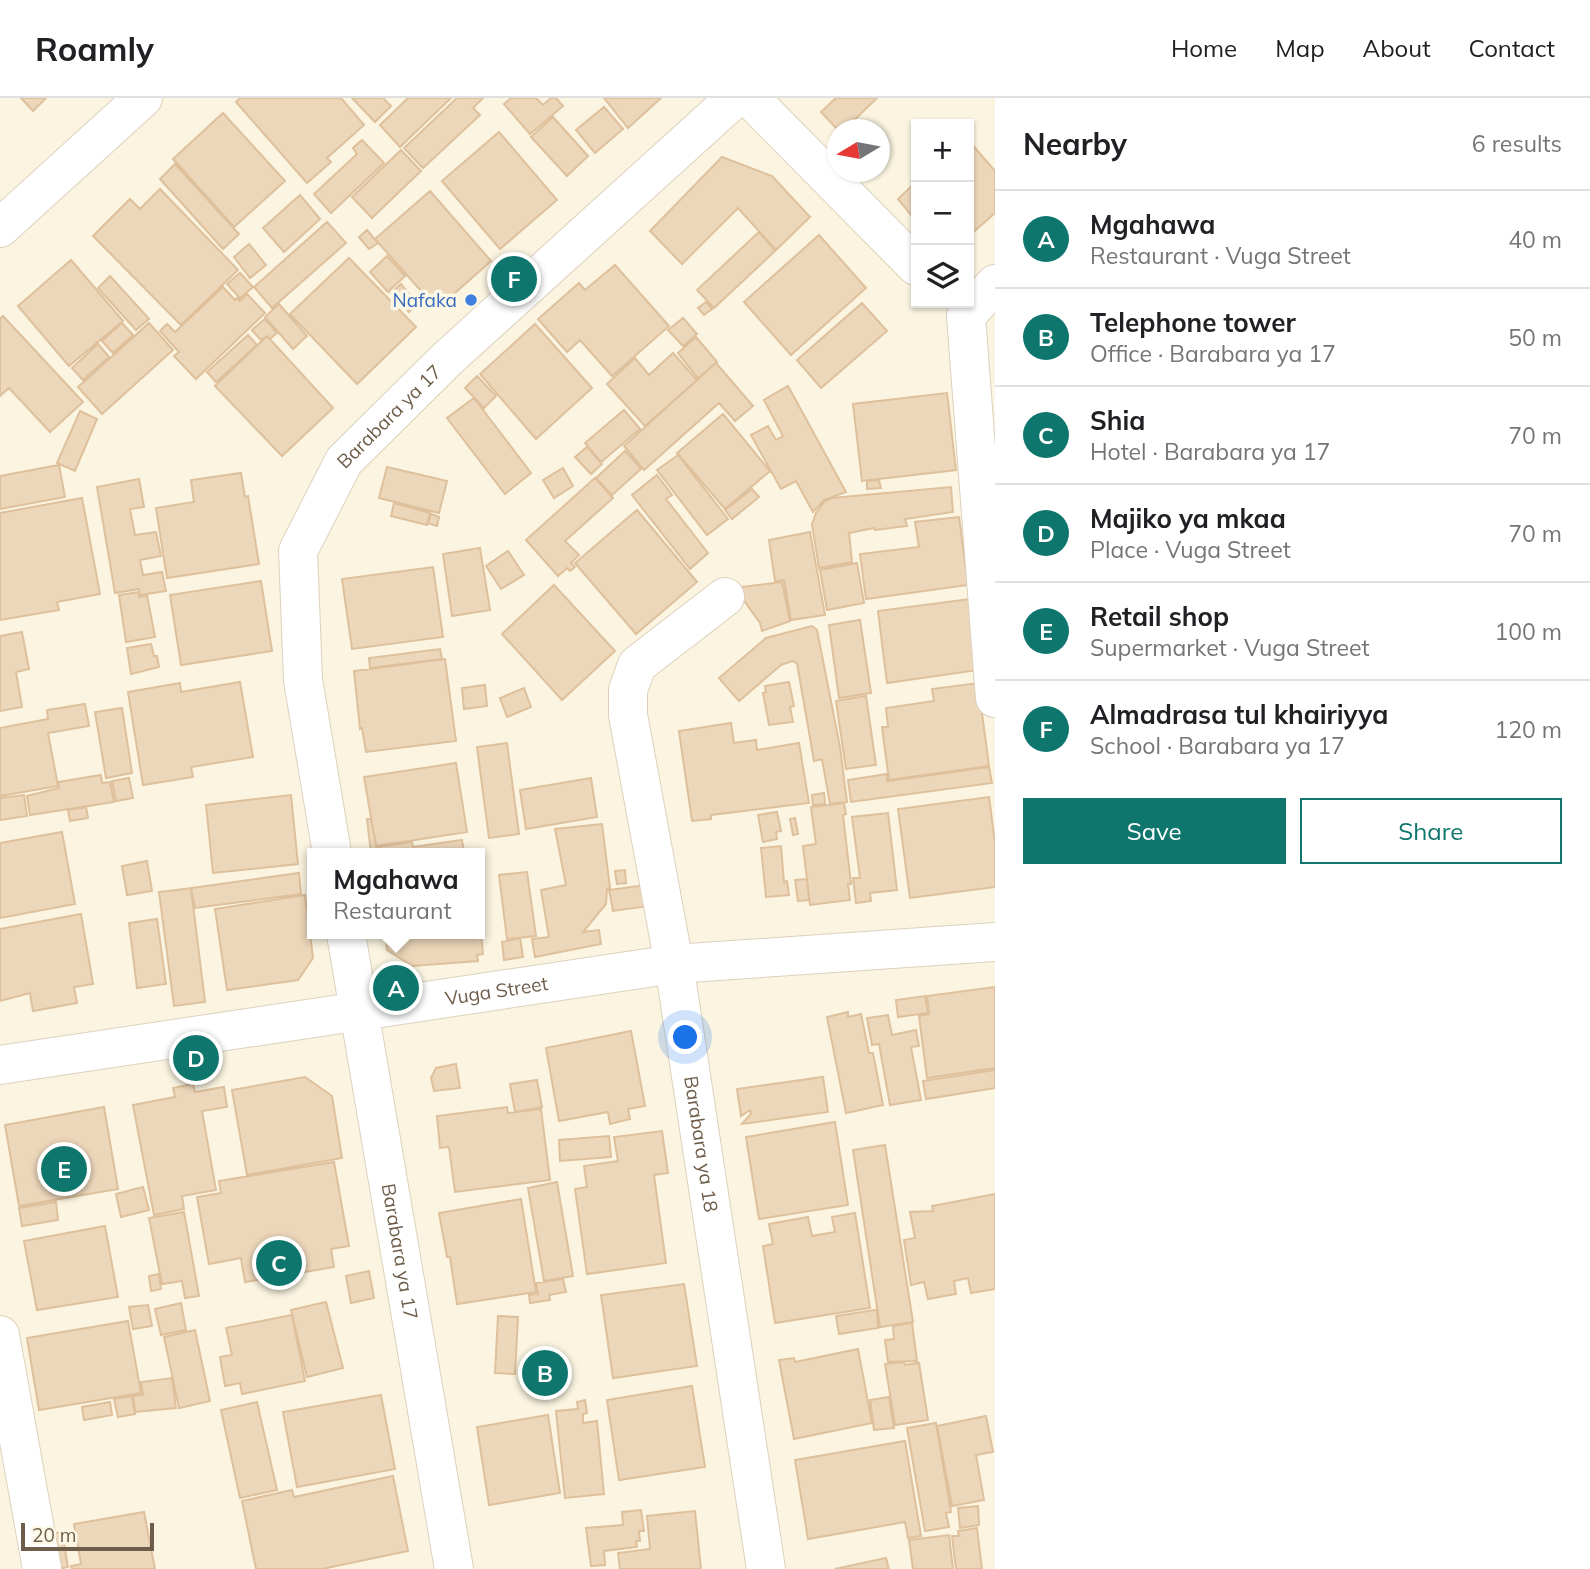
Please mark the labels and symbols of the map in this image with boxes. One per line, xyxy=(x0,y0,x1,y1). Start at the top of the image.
north arrow xyxy=(827,119,890,182)
pin: F xyxy=(491,253,537,305)
place label: Nafaka xyxy=(393,288,457,312)
marker: Nafaka xyxy=(463,292,479,308)
street label: Barabara ya 17 xyxy=(332,359,446,473)
pin: A xyxy=(373,962,419,1014)
street label: Vuga Street xyxy=(443,971,550,1010)
your location xyxy=(668,1020,702,1054)
pin: D xyxy=(173,1032,219,1084)
street label: Barabara ya 18 xyxy=(679,1074,724,1214)
pin: E xyxy=(41,1143,87,1195)
street label: Barabara ya 17 xyxy=(377,1182,423,1321)
pin: C xyxy=(256,1237,302,1289)
pin: B xyxy=(522,1347,568,1399)
scale bar xyxy=(21,1520,154,1552)

